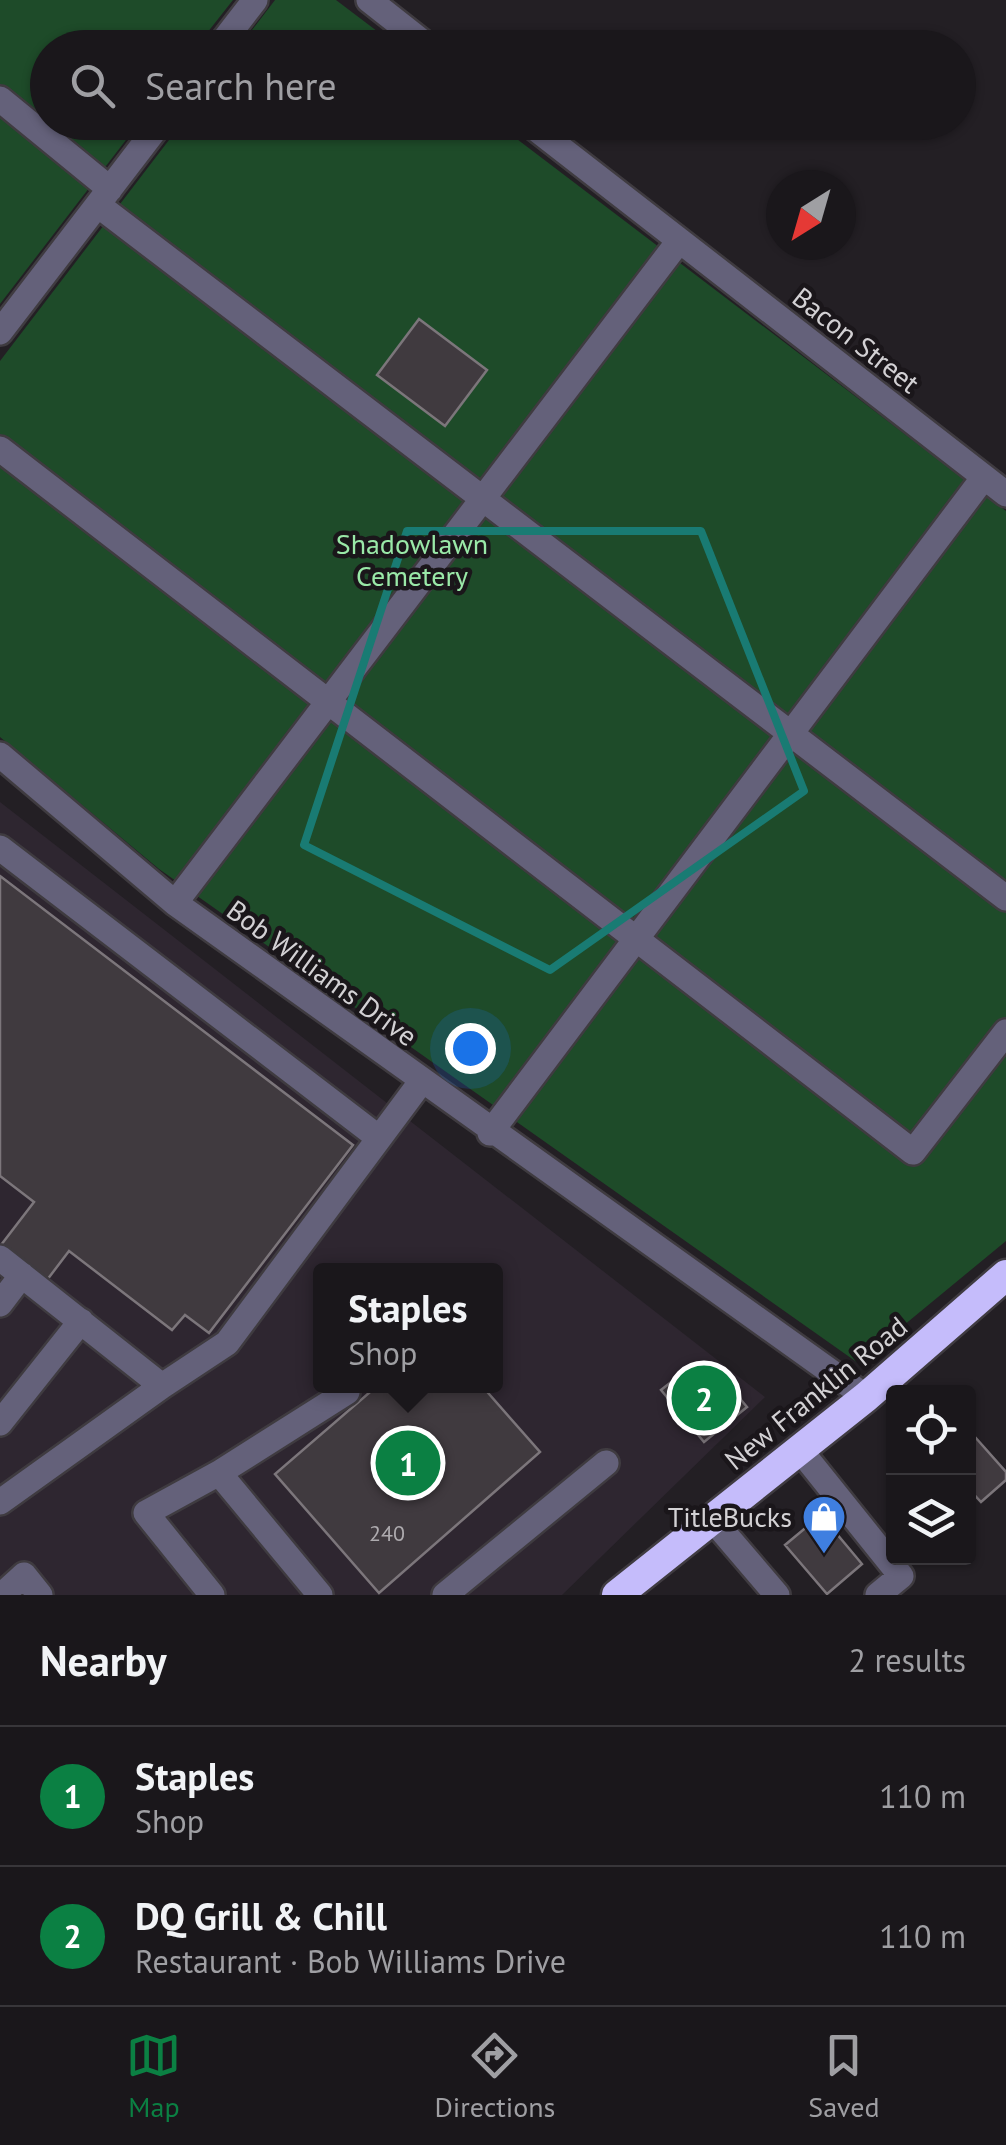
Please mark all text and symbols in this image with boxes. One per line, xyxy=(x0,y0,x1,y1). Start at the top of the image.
search box xyxy=(30,30,976,140)
icon: search xyxy=(65,58,120,113)
text: Search here xyxy=(145,61,337,110)
north arrow xyxy=(766,170,856,260)
street label: Bacon Street xyxy=(785,278,928,401)
park label: Shadowlawn Cemetery xyxy=(336,525,488,594)
street label: Bob Williams Drive xyxy=(220,891,425,1054)
your location xyxy=(445,1023,496,1074)
popup xyxy=(313,1263,503,1393)
text: Staples xyxy=(348,1283,468,1332)
street label: New Franklin Road xyxy=(717,1308,915,1478)
text: Shop xyxy=(348,1332,417,1374)
pin: 2 xyxy=(672,1360,736,1436)
map controls xyxy=(886,1385,976,1565)
button: locate xyxy=(886,1385,976,1475)
pin: 1 xyxy=(376,1426,440,1500)
button: layers xyxy=(886,1475,976,1565)
shop icon: TitleBucks xyxy=(801,1494,847,1555)
place label: TitleBucks xyxy=(668,1498,792,1535)
house number: 240 xyxy=(369,1519,405,1547)
text: Nearby xyxy=(40,1633,167,1688)
text: 2 results xyxy=(848,1639,966,1681)
text: Staples xyxy=(135,1751,254,1800)
text: 1 xyxy=(63,1775,82,1817)
text: 110 m xyxy=(879,1775,966,1817)
text: Shop xyxy=(135,1800,204,1842)
text: DQ Grill & Chill xyxy=(135,1891,387,1940)
text: 2 xyxy=(63,1915,82,1957)
text: 110 m xyxy=(879,1915,966,1957)
text: Restaurant · Bob Williams Drive xyxy=(135,1940,566,1982)
tab: Map xyxy=(126,2028,181,2125)
tab: Directions xyxy=(434,2028,555,2125)
tab: Saved xyxy=(808,2028,880,2125)

